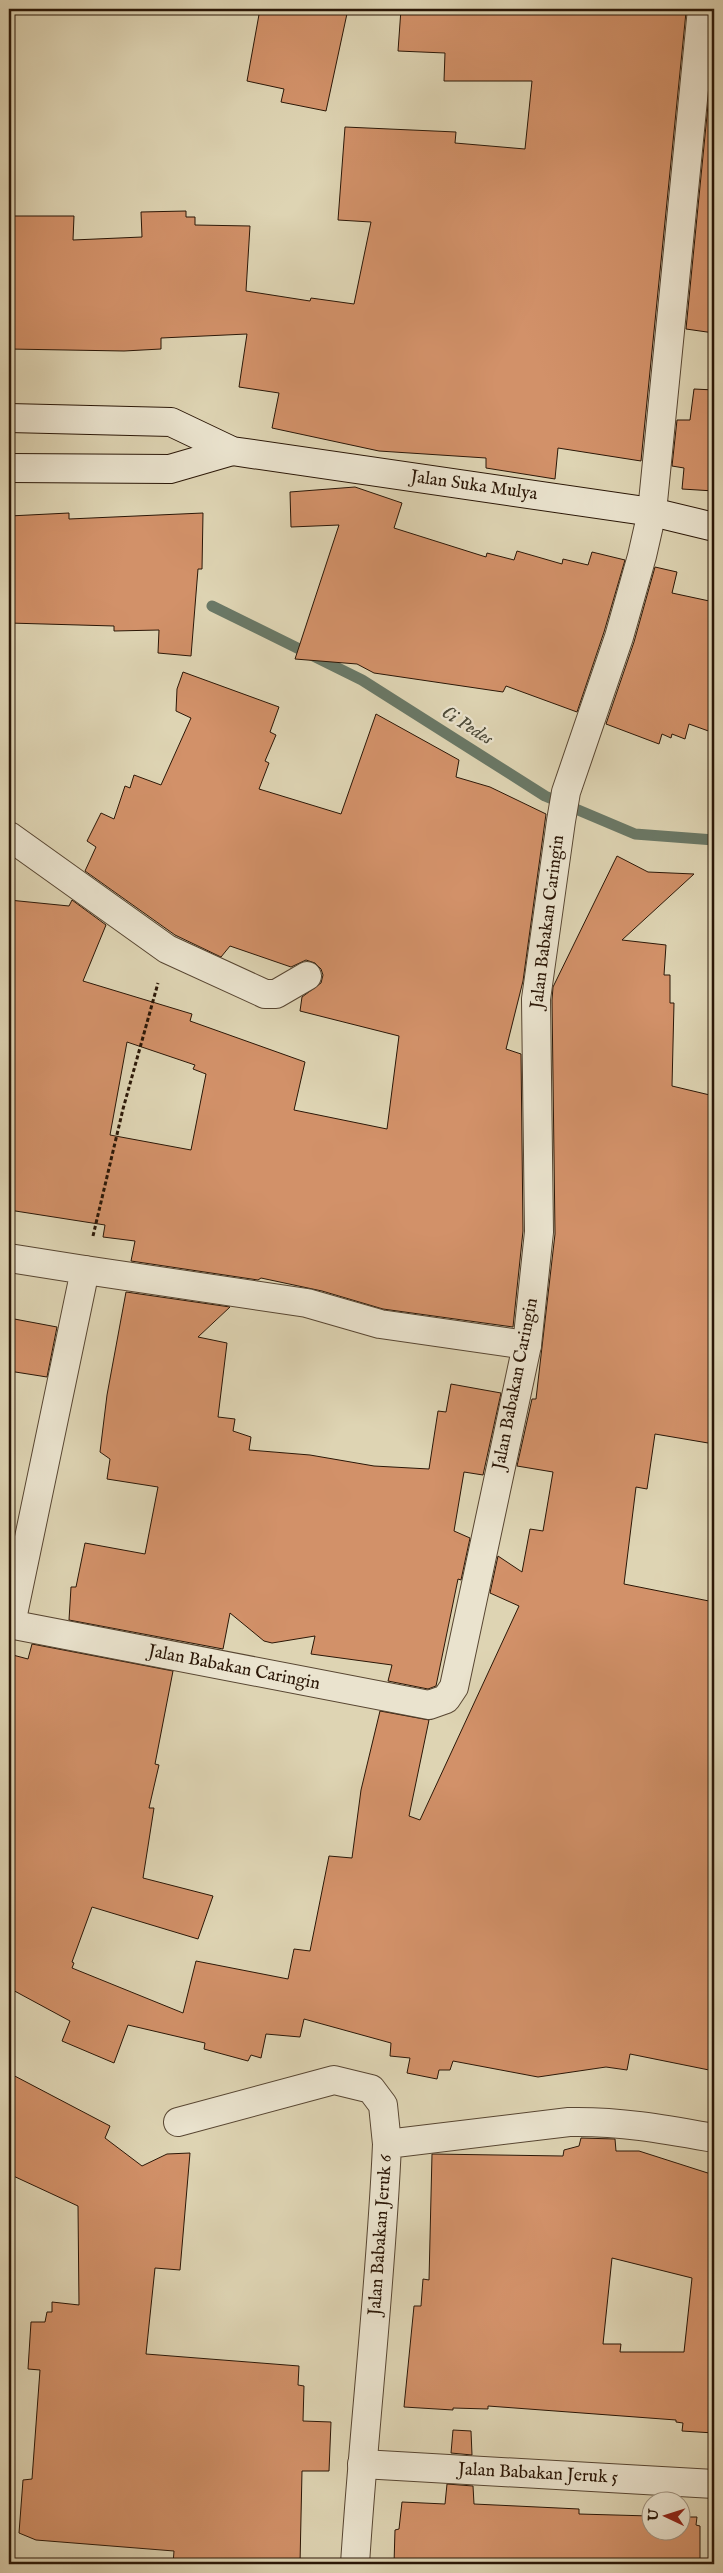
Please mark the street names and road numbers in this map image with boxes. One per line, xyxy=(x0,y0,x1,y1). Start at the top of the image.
street label: Jalan Suka Mulya xyxy=(407,465,539,506)
street label: Jalan Babakan Caringin xyxy=(526,833,570,1012)
street label: Jalan Babakan Caringin xyxy=(488,1296,544,1474)
street label: Jalan Babakan Caringin xyxy=(144,1640,322,1696)
street label: Jalan Babakan Jeruk 6 xyxy=(364,2153,398,2318)
street label: Jalan Babakan Jeruk 5 xyxy=(455,2458,619,2490)

